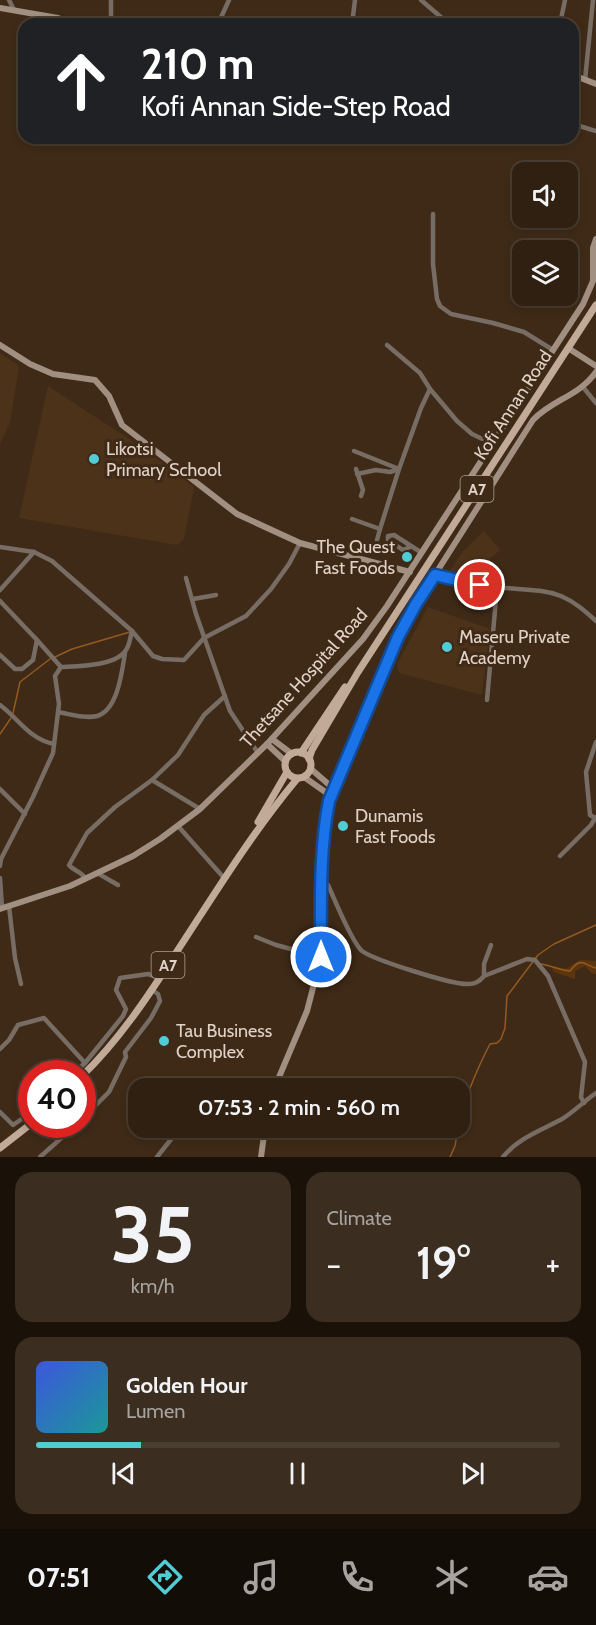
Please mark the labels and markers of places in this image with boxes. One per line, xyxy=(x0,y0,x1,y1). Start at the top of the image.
place label: Likotsi Primary School xyxy=(106,438,222,481)
marker: Likotsi Primary School xyxy=(87,452,101,466)
place label: The Quest Fast Foods xyxy=(315,536,395,579)
marker: The Quest Fast Foods xyxy=(400,550,414,564)
pin xyxy=(454,559,505,610)
place label: Maseru Private Academy xyxy=(459,626,570,669)
marker: Maseru Private Academy xyxy=(440,640,454,654)
place label: Dunamis Fast Foods xyxy=(355,805,435,848)
marker: Dunamis Fast Foods xyxy=(336,819,350,833)
place label: Tau Business Complex xyxy=(176,1020,272,1063)
marker: Tau Business Complex xyxy=(157,1034,171,1048)

